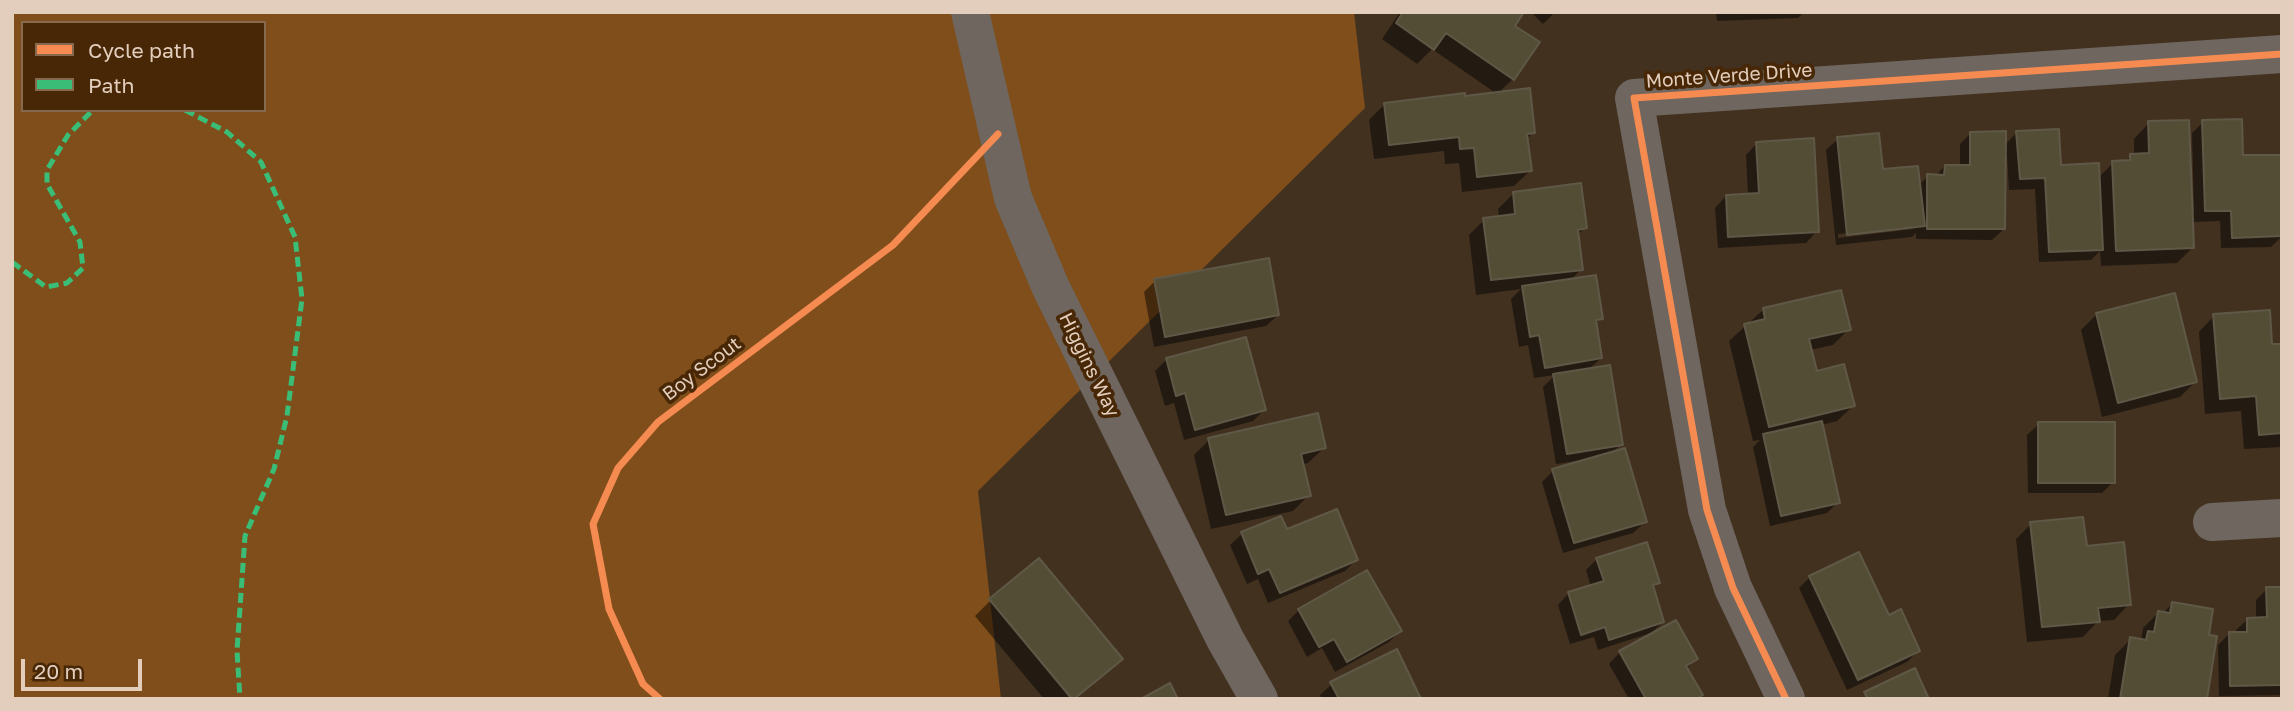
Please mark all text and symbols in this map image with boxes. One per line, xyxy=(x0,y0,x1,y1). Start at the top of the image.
legend xyxy=(21,21,266,112)
text: Cycle path xyxy=(88,37,195,63)
street label: Monte Verde Drive xyxy=(1645,59,1813,93)
text: Path xyxy=(88,72,135,98)
street label: Higgins Way xyxy=(1054,309,1124,421)
street label: Boy Scout xyxy=(658,332,746,406)
scale bar xyxy=(24,644,145,688)
text: 20 m xyxy=(34,658,83,684)

